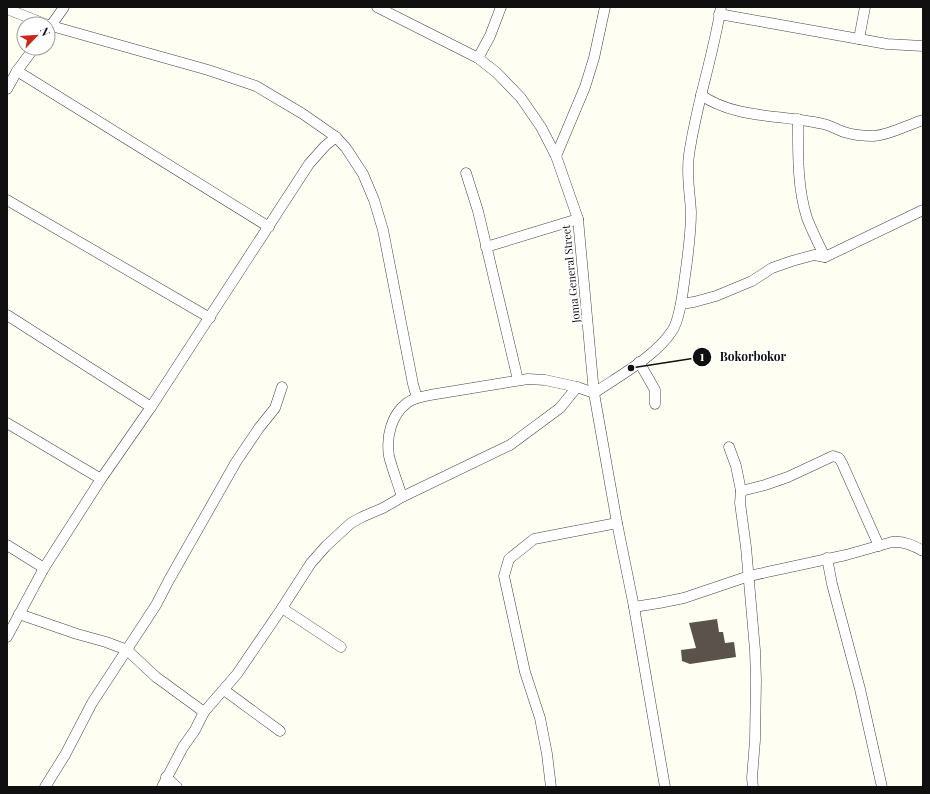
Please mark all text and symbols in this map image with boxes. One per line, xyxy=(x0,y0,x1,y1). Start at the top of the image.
north arrow xyxy=(16,16,56,56)
text: N xyxy=(37,25,54,38)
street label: Joma General Street xyxy=(558,224,583,325)
callout: Bokorbokor xyxy=(692,345,794,369)
text: 1 xyxy=(700,348,705,364)
text: Bokorbokor xyxy=(720,348,787,364)

